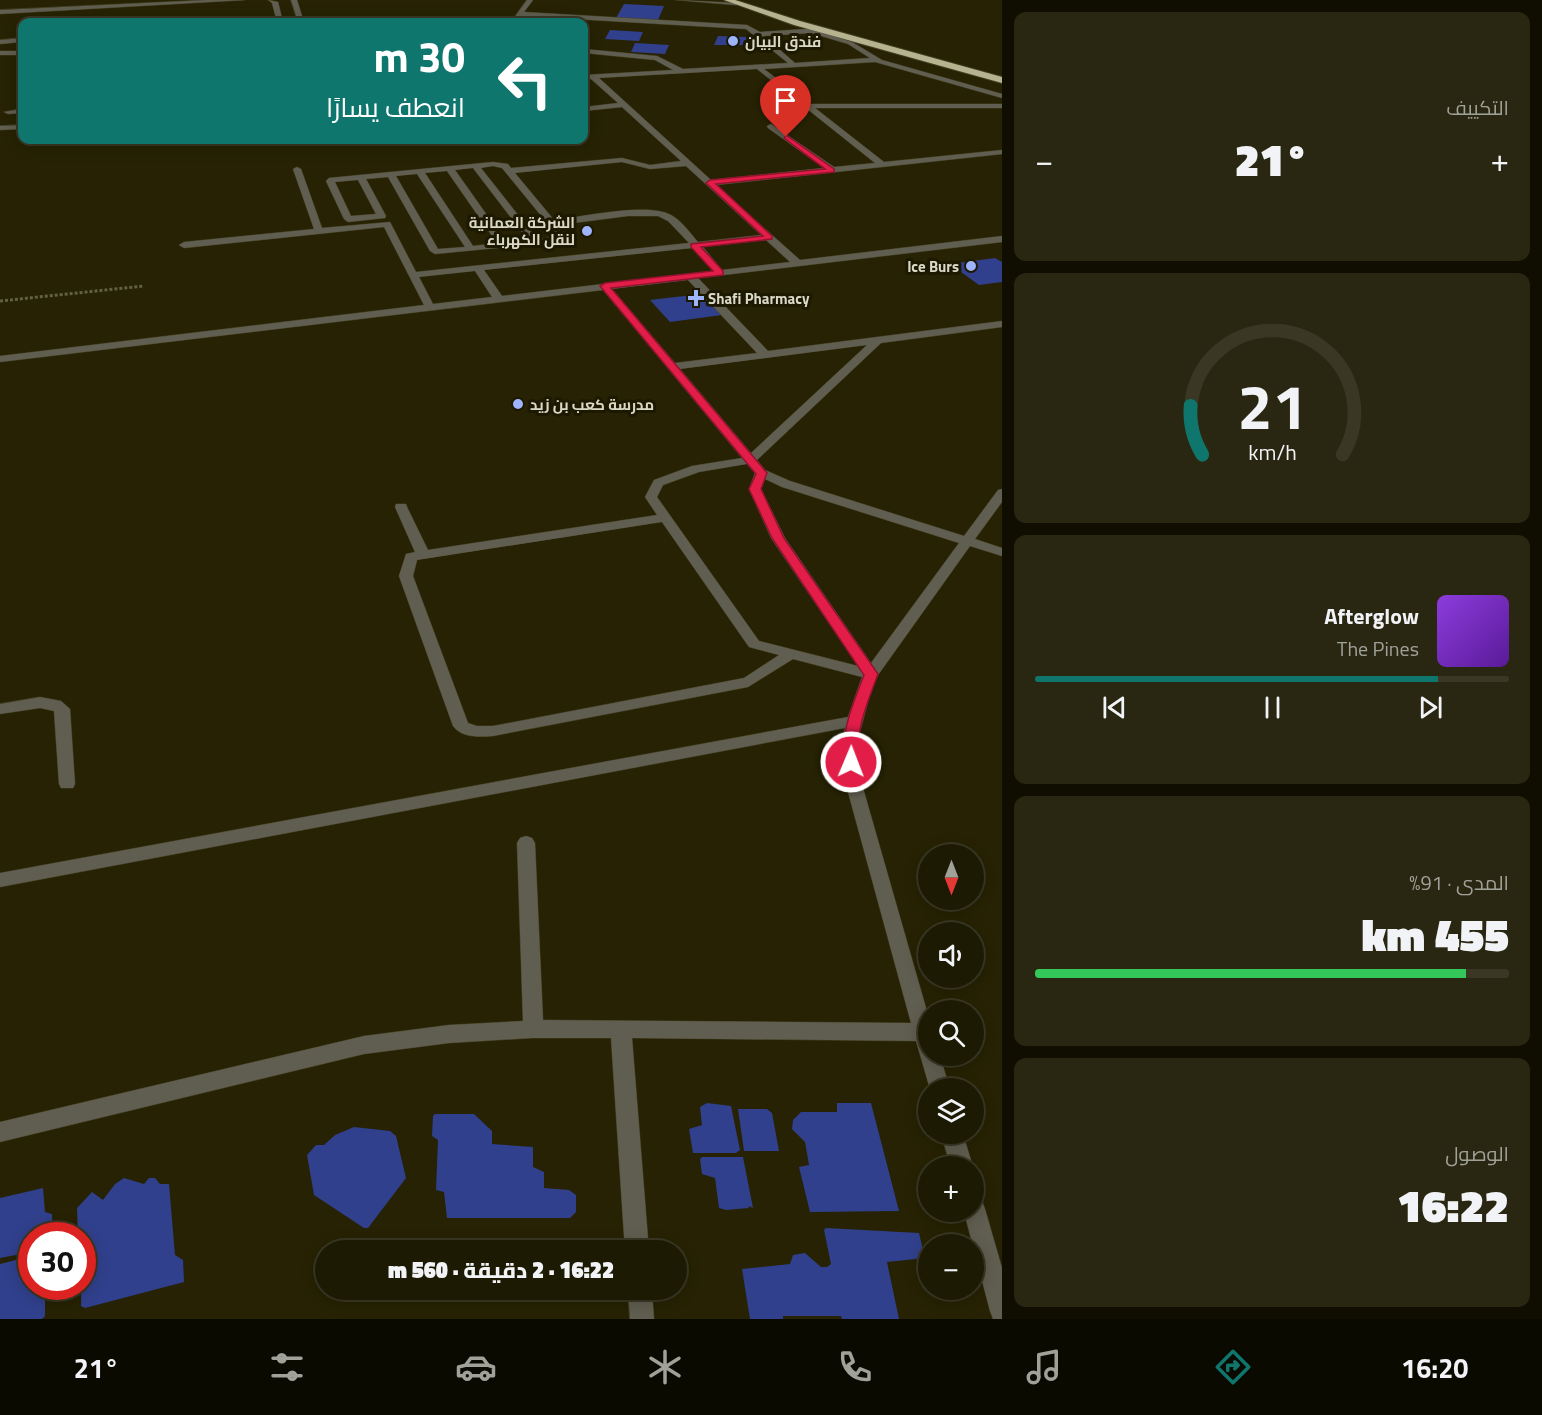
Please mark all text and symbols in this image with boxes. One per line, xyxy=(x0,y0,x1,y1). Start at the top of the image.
text: 30 m xyxy=(373,24,465,88)
place label: فندق البيان xyxy=(745,30,821,53)
marker: فندق البيان xyxy=(726,34,740,48)
icon: left xyxy=(486,42,564,120)
pin xyxy=(760,75,811,137)
icon: arrive xyxy=(769,84,802,117)
text: انعطف يسارًا xyxy=(326,86,465,127)
text: التكييف xyxy=(1446,92,1509,123)
text: 21° xyxy=(1235,125,1309,193)
text: − xyxy=(1035,135,1053,185)
text: + xyxy=(1491,135,1509,185)
place label: الشرکة العمانیة لنقل الکهرباء xyxy=(469,211,575,251)
marker: الشرکة العمانیة لنقل الکهرباء xyxy=(580,224,594,238)
place label: Ice Burs xyxy=(907,255,959,278)
marker: Ice Burs xyxy=(964,259,978,273)
place label: Shafi Pharmacy xyxy=(708,287,810,310)
marker: Shafi Pharmacy xyxy=(689,291,703,305)
text: 21 xyxy=(1237,358,1307,453)
place label: مدرسة كعب بن زيد xyxy=(530,393,654,416)
marker: مدرسة كعب بن زيد xyxy=(511,397,525,411)
text: km/h xyxy=(1248,437,1296,469)
text: Afterglow xyxy=(1324,599,1419,633)
text: The Pines xyxy=(1337,633,1419,664)
icon: previous xyxy=(1098,691,1131,724)
icon: pause xyxy=(1256,691,1289,724)
icon: next xyxy=(1414,691,1447,724)
position arrow xyxy=(819,730,883,794)
north arrow xyxy=(918,844,984,910)
map controls xyxy=(918,844,984,1300)
text: المدى · 91% xyxy=(1409,867,1509,898)
text: 455 km xyxy=(1361,900,1509,968)
button: sound xyxy=(918,922,984,988)
button: search xyxy=(918,1000,984,1066)
button: layers xyxy=(918,1078,984,1144)
text: الوصول xyxy=(1445,1138,1509,1169)
button: + xyxy=(918,1156,984,1222)
text: 16:22 xyxy=(1397,1171,1509,1239)
speed limit sign: 30 xyxy=(18,1222,96,1300)
button: − xyxy=(918,1234,984,1300)
text: 16:22 · 2 دقيقة · 560 m xyxy=(388,1253,614,1287)
icon: filters xyxy=(266,1346,308,1388)
icon: car xyxy=(455,1346,497,1388)
icon: climate xyxy=(644,1346,686,1388)
icon: phone xyxy=(834,1346,876,1388)
icon: music xyxy=(1023,1346,1065,1388)
icon: directions xyxy=(1212,1346,1254,1388)
text: 21° xyxy=(74,1347,119,1388)
text: 16:20 xyxy=(1401,1347,1468,1388)

